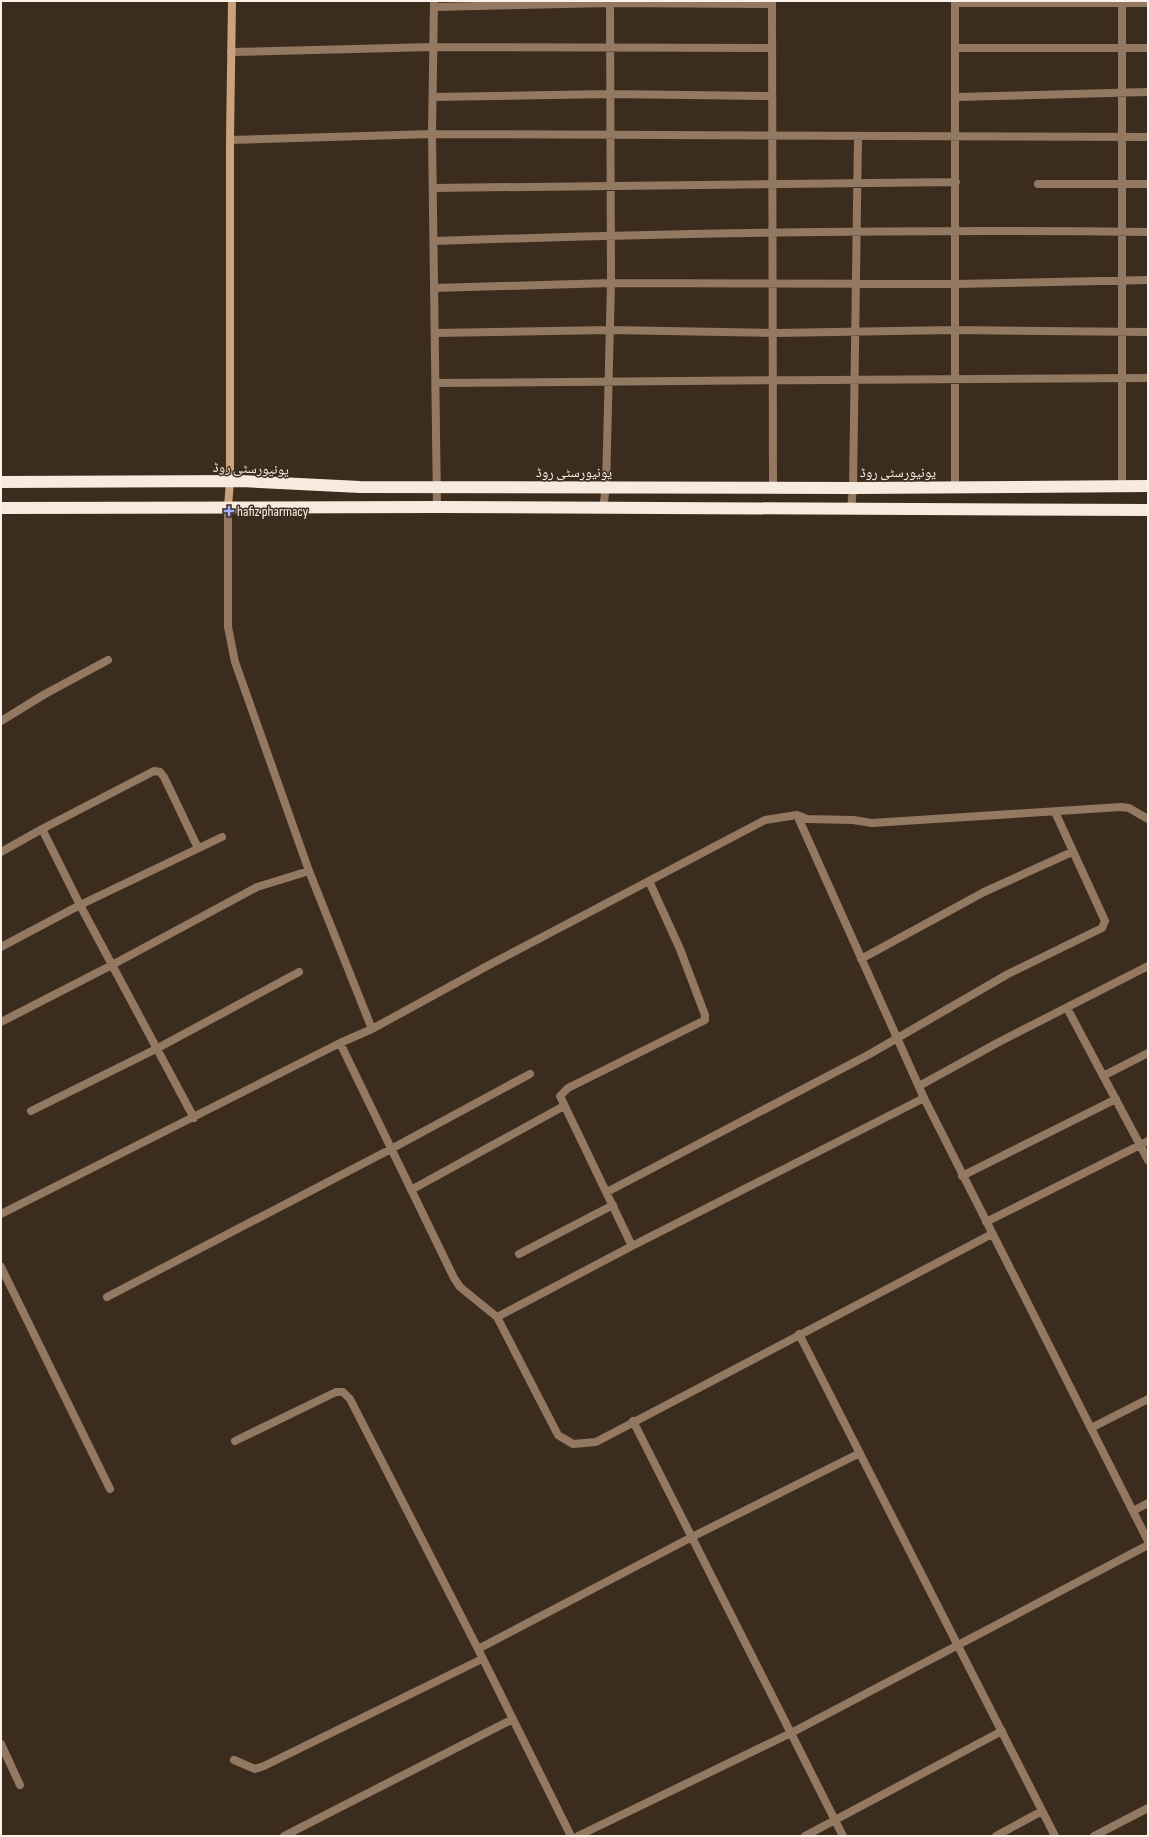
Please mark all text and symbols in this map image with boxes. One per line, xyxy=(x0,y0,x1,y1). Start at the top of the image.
street label: یونیورسٹی روڈ xyxy=(213,459,289,478)
street label: یونیورسٹی روڈ xyxy=(536,464,612,481)
street label: یونیورسٹی روڈ xyxy=(860,464,936,481)
place label: hafiz pharmacy xyxy=(237,503,309,520)
marker: hafiz pharmacy xyxy=(224,506,234,516)

